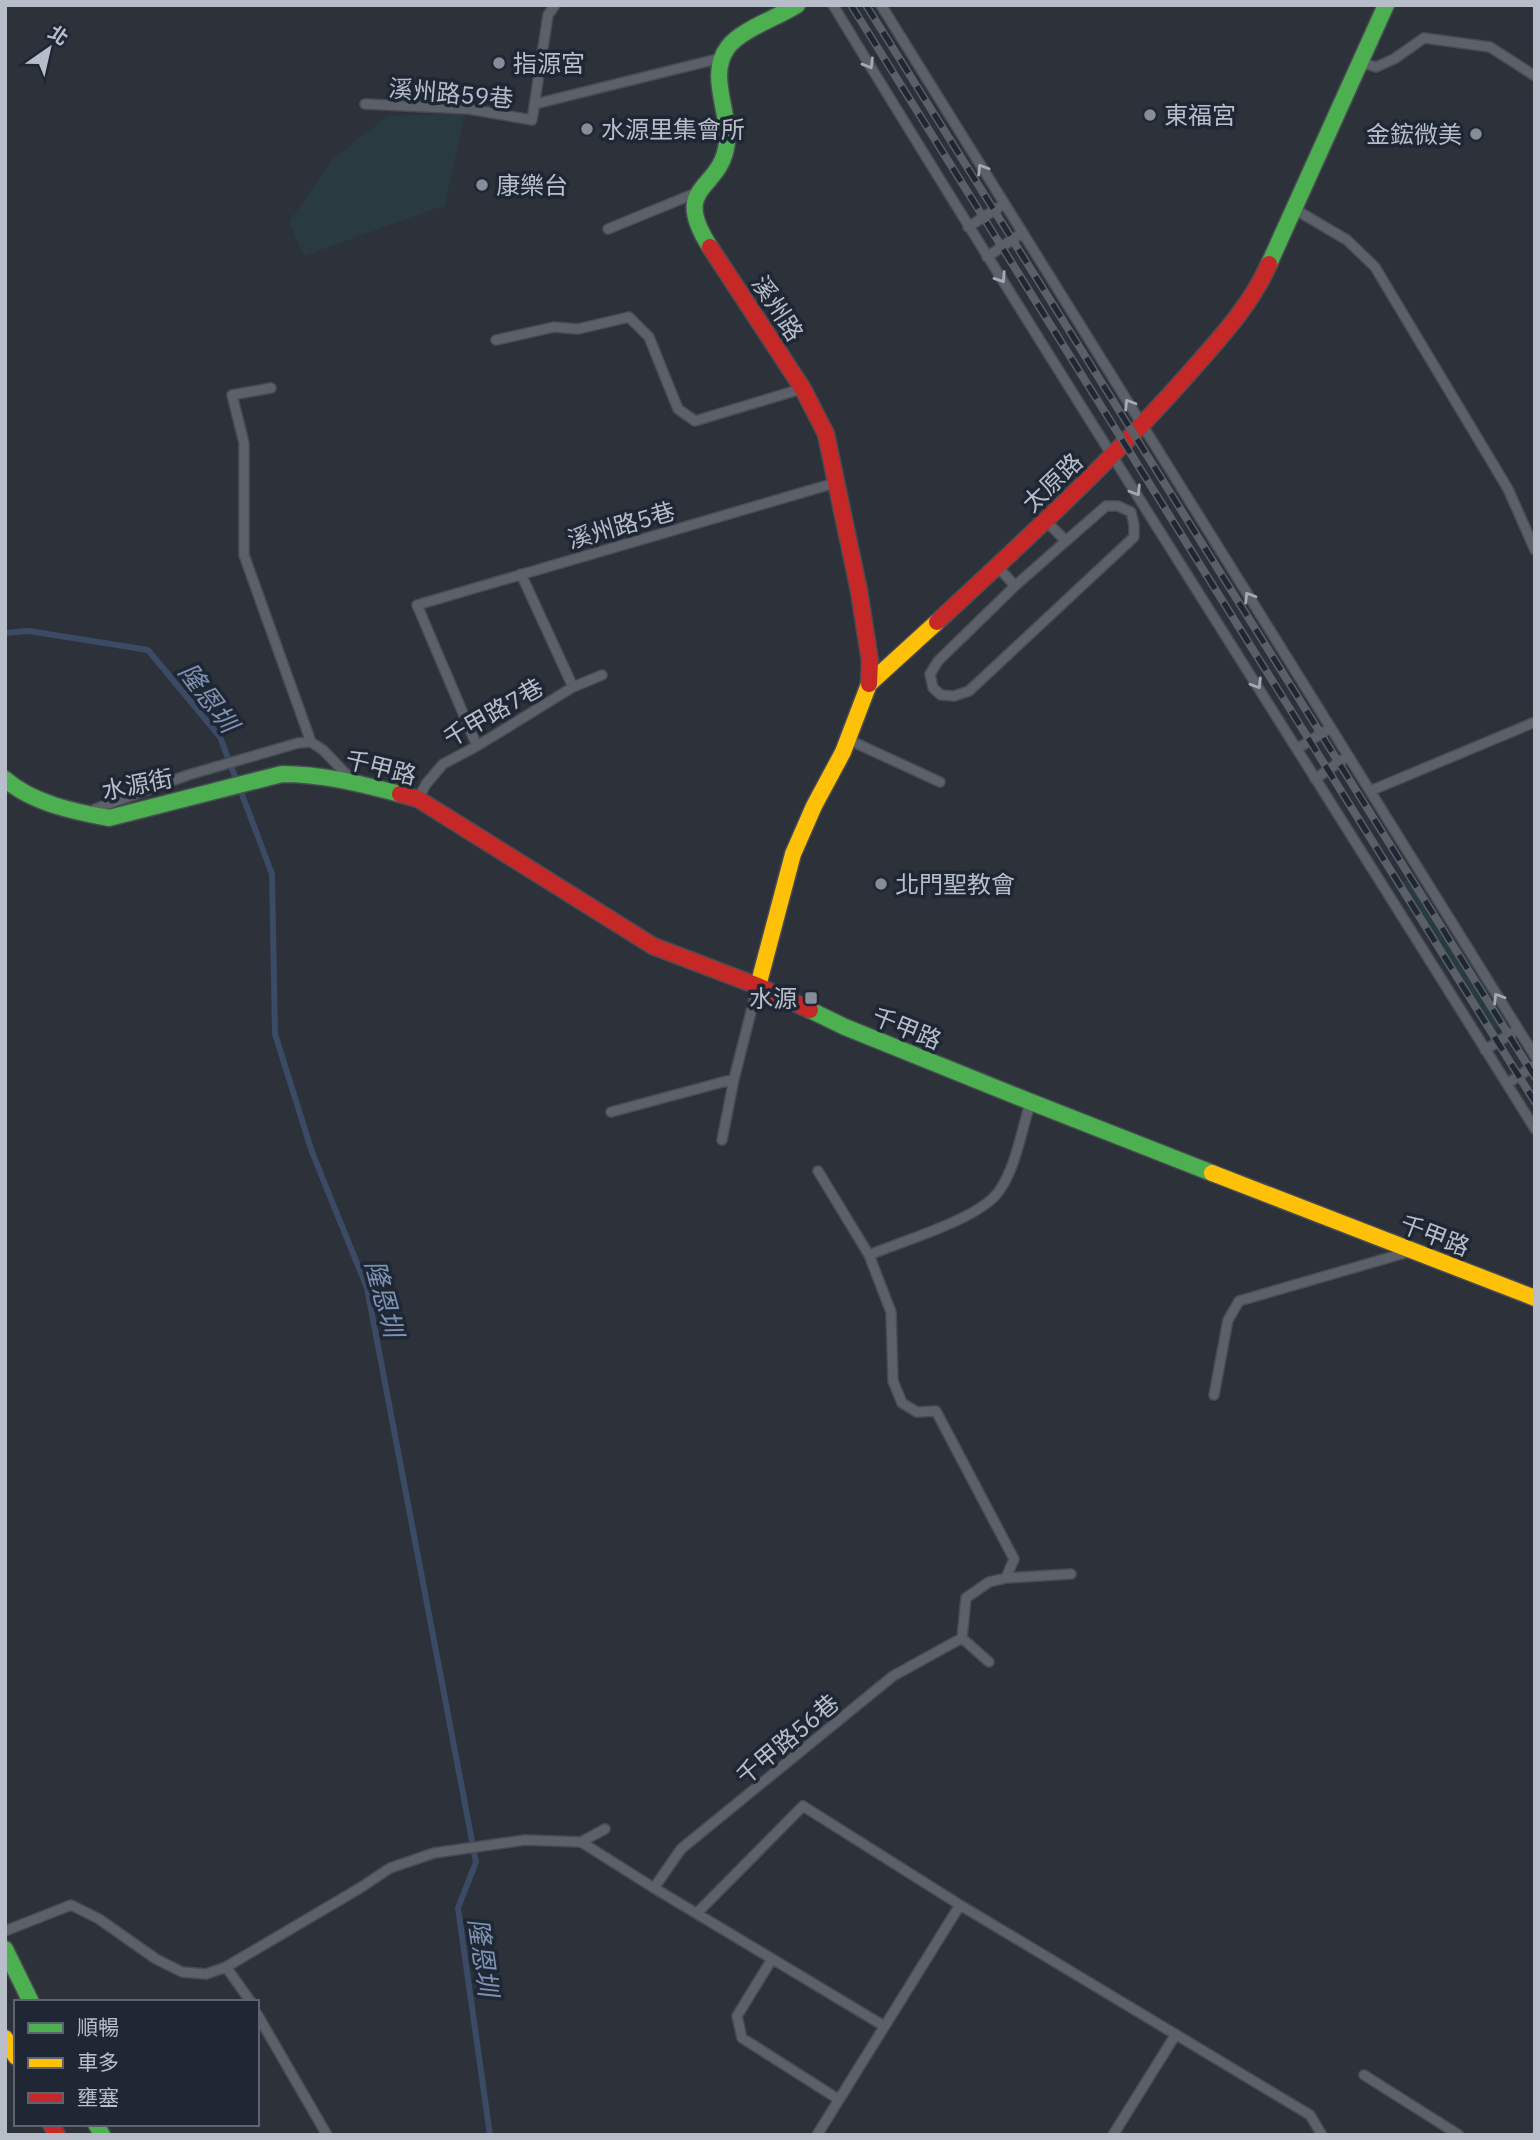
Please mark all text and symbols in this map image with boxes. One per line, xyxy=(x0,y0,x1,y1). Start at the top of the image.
north arrow xyxy=(14,14,84,84)
text: 北 xyxy=(44,20,73,50)
place label: 指源宮 xyxy=(513,47,585,79)
marker: 指源宮 xyxy=(491,55,507,71)
one-way arrow xyxy=(860,56,873,69)
street label: 溪州路59巷 xyxy=(387,72,515,114)
place label: 東福宮 xyxy=(1164,99,1236,131)
marker: 東福宮 xyxy=(1142,107,1158,123)
place label: 水源里集會所 xyxy=(601,113,745,145)
place label: 金鋐微美 xyxy=(1366,118,1462,150)
marker: 水源里集會所 xyxy=(579,121,595,137)
marker: 金鋐微美 xyxy=(1468,126,1484,142)
one-way arrow xyxy=(978,164,991,177)
place label: 康樂台 xyxy=(496,169,568,201)
marker: 康樂台 xyxy=(474,177,490,193)
street label: 溪州路 xyxy=(745,269,811,347)
one-way arrow xyxy=(992,271,1005,284)
one-way arrow xyxy=(1124,398,1137,411)
street label: 太原路 xyxy=(1015,445,1089,519)
one-way arrow xyxy=(1128,483,1141,496)
street label: 溪州路5巷 xyxy=(564,494,678,556)
one-way arrow xyxy=(1244,592,1257,605)
water label: 隆恩圳 xyxy=(172,656,248,742)
street label: 千甲路7巷 xyxy=(437,671,549,753)
one-way arrow xyxy=(1248,676,1261,689)
street label: 千甲路 xyxy=(342,743,420,791)
street label: 水源街 xyxy=(99,761,175,807)
place label: 北門聖教會 xyxy=(895,868,1015,900)
marker: 北門聖教會 xyxy=(873,876,889,892)
place label: 水源 xyxy=(749,982,797,1014)
marker: 水源 xyxy=(803,990,819,1006)
one-way arrow xyxy=(1494,993,1507,1006)
street label: 千甲路 xyxy=(868,1000,946,1056)
street label: 千甲路 xyxy=(1396,1207,1474,1263)
water label: 隆恩圳 xyxy=(358,1256,413,1344)
street label: 千甲路56巷 xyxy=(729,1687,845,1791)
water label: 隆恩圳 xyxy=(462,1916,507,2002)
legend xyxy=(14,2000,259,2126)
text: 順暢 xyxy=(77,2013,119,2041)
text: 車多 xyxy=(77,2048,119,2076)
text: 壅塞 xyxy=(77,2083,119,2111)

